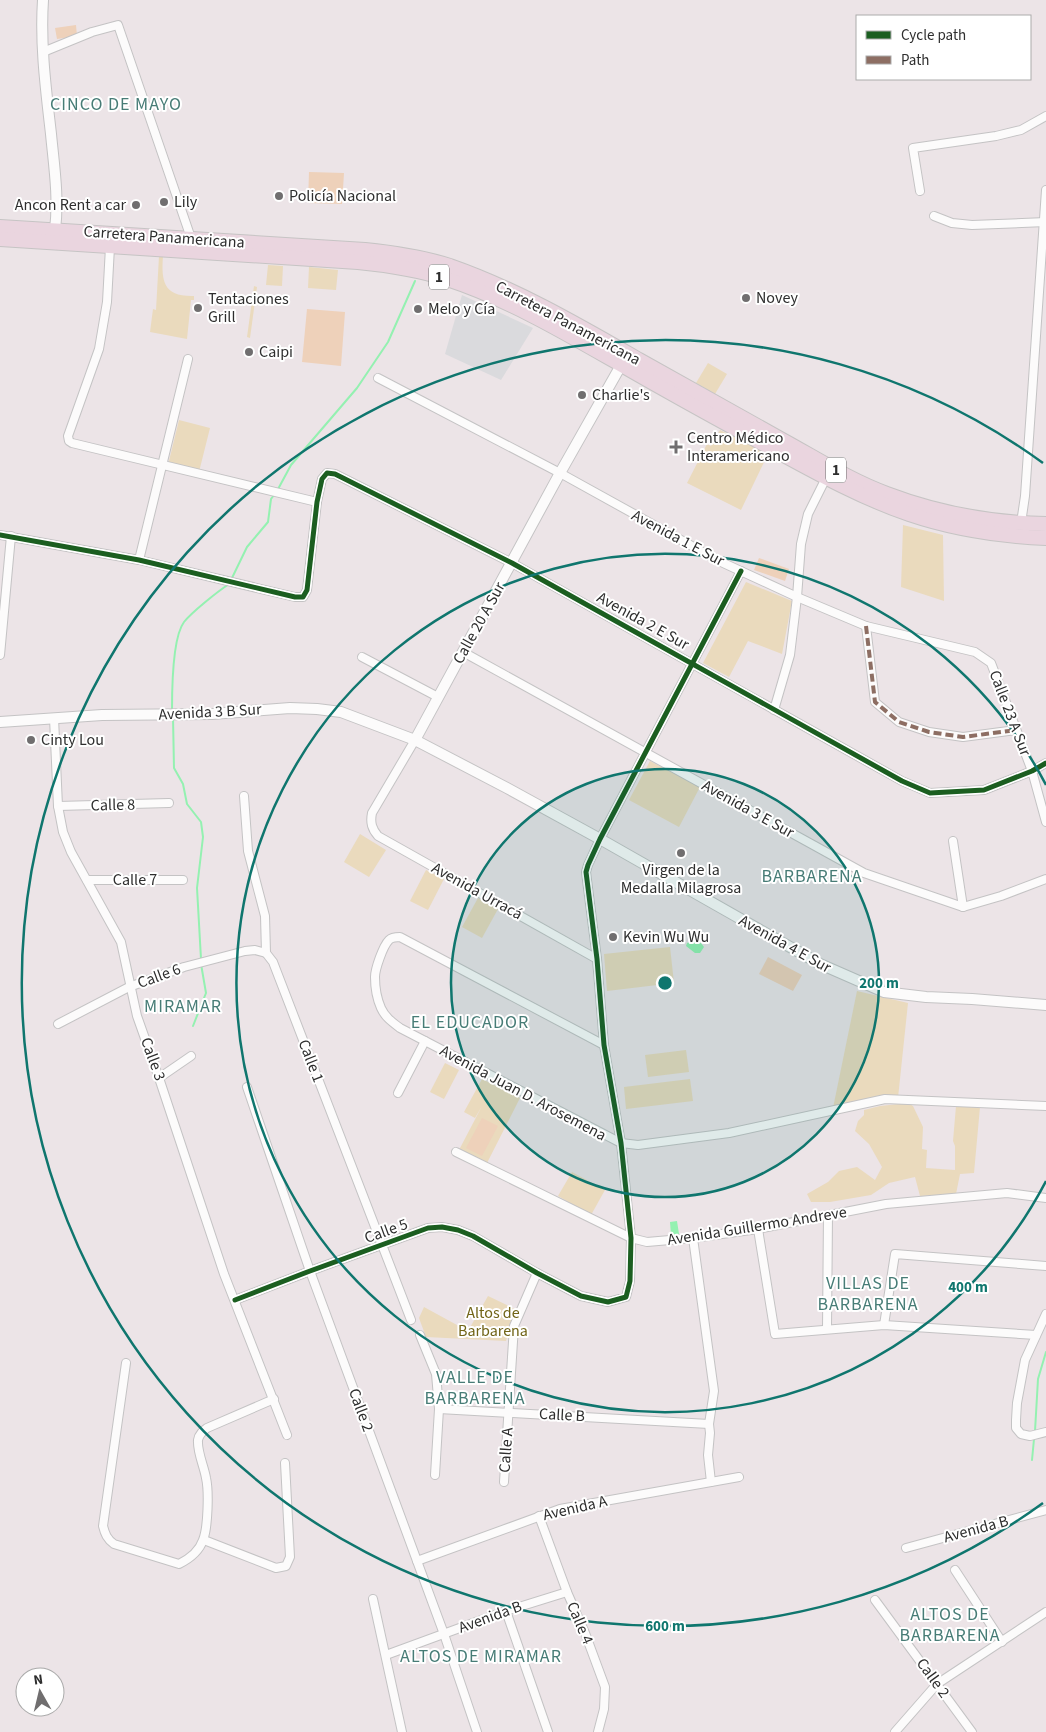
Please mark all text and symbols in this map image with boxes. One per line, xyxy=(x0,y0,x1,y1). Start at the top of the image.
legend xyxy=(856,15,1031,80)
text: Cycle path xyxy=(901,25,966,46)
text: Path xyxy=(901,50,929,71)
district label: CINCO DE MAYO xyxy=(50,92,182,117)
place label: Policía Nacional xyxy=(289,185,396,207)
marker: Policía Nacional xyxy=(273,190,285,202)
place label: Lily xyxy=(174,191,198,213)
place label: Ancon Rent a car xyxy=(15,194,126,216)
marker: Lily xyxy=(158,196,170,208)
marker: Ancon Rent a car xyxy=(130,199,142,211)
street label: Carretera Panamericana xyxy=(83,220,245,254)
road number: 1 xyxy=(429,264,449,290)
street label: Carretera Panamericana xyxy=(492,275,644,371)
place label: Novey xyxy=(756,287,798,309)
place label: Tentaciones Grill xyxy=(208,288,289,328)
marker: Novey xyxy=(740,292,752,304)
place label: Melo y Cía xyxy=(428,298,495,320)
marker: Tentaciones Grill xyxy=(192,302,204,314)
marker: Melo y Cía xyxy=(412,303,424,315)
place label: Caipi xyxy=(259,341,293,363)
marker: Caipi xyxy=(243,346,255,358)
place label: Charlie's xyxy=(592,384,650,406)
marker: Charlie's xyxy=(576,389,588,401)
place label: Centro Médico Interamericano xyxy=(687,427,790,467)
marker: Centro Médico Interamericano xyxy=(669,440,683,454)
road number: 1 xyxy=(826,458,846,482)
street label: Avenida 1 E Sur xyxy=(628,504,729,572)
street label: Calle 20 A Sur xyxy=(447,578,511,668)
street label: Avenida 2 E Sur xyxy=(593,587,693,656)
street label: Calle 23 A Sur xyxy=(984,667,1037,760)
street label: Avenida 3 B Sur xyxy=(158,698,263,726)
place label: Cinty Lou xyxy=(41,729,104,751)
marker: Cinty Lou xyxy=(25,734,37,746)
street label: Avenida 3 E Sur xyxy=(698,775,798,844)
street label: Calle 8 xyxy=(91,794,135,816)
marker: Virgen de la Medalla Milagrosa xyxy=(675,847,687,859)
street label: Avenida Urracá xyxy=(427,857,527,925)
place label: Virgen de la Medalla Milagrosa xyxy=(621,859,741,899)
district label: BARBARENA xyxy=(761,864,863,889)
street label: Calle 7 xyxy=(113,869,157,891)
street label: Avenida 4 E Sur xyxy=(735,910,835,979)
place label: Kevin Wu Wu xyxy=(623,926,709,948)
marker: Kevin Wu Wu xyxy=(607,931,619,943)
street label: Calle 6 xyxy=(134,958,184,994)
text: 200 m xyxy=(859,973,899,994)
centre of rings xyxy=(656,974,674,992)
district label: MIRAMAR xyxy=(144,994,222,1019)
district label: EL EDUCADOR xyxy=(411,1010,529,1035)
street label: Calle 3 xyxy=(135,1034,171,1084)
street label: Calle 1 xyxy=(293,1036,329,1086)
street label: Avenida Juan D. Arosemena xyxy=(436,1040,610,1146)
street label: Avenida Guillermo Andreve xyxy=(666,1201,848,1251)
street label: Calle 5 xyxy=(361,1213,411,1249)
district label: VILLAS DE BARBARENA xyxy=(817,1271,919,1317)
text: 400 m xyxy=(948,1277,988,1298)
park label: Altos de Barbarena xyxy=(458,1302,528,1342)
district label: VALLE DE BARBARENA xyxy=(424,1365,526,1411)
street label: Calle 2 xyxy=(343,1385,379,1435)
street label: Calle B xyxy=(539,1403,585,1427)
street label: Calle A xyxy=(493,1426,519,1473)
street label: Avenida A xyxy=(541,1490,610,1526)
street label: Avenida B xyxy=(941,1510,1011,1548)
street label: Avenida B xyxy=(455,1595,525,1639)
street label: Calle 4 xyxy=(561,1598,599,1648)
district label: ALTOS DE BARBARENA xyxy=(899,1602,1001,1648)
text: 600 m xyxy=(645,1616,685,1637)
district label: ALTOS DE MIRAMAR xyxy=(400,1644,562,1669)
street label: Calle 2 xyxy=(911,1654,955,1702)
north arrow xyxy=(15,1667,65,1717)
text: N xyxy=(32,1670,44,1691)

